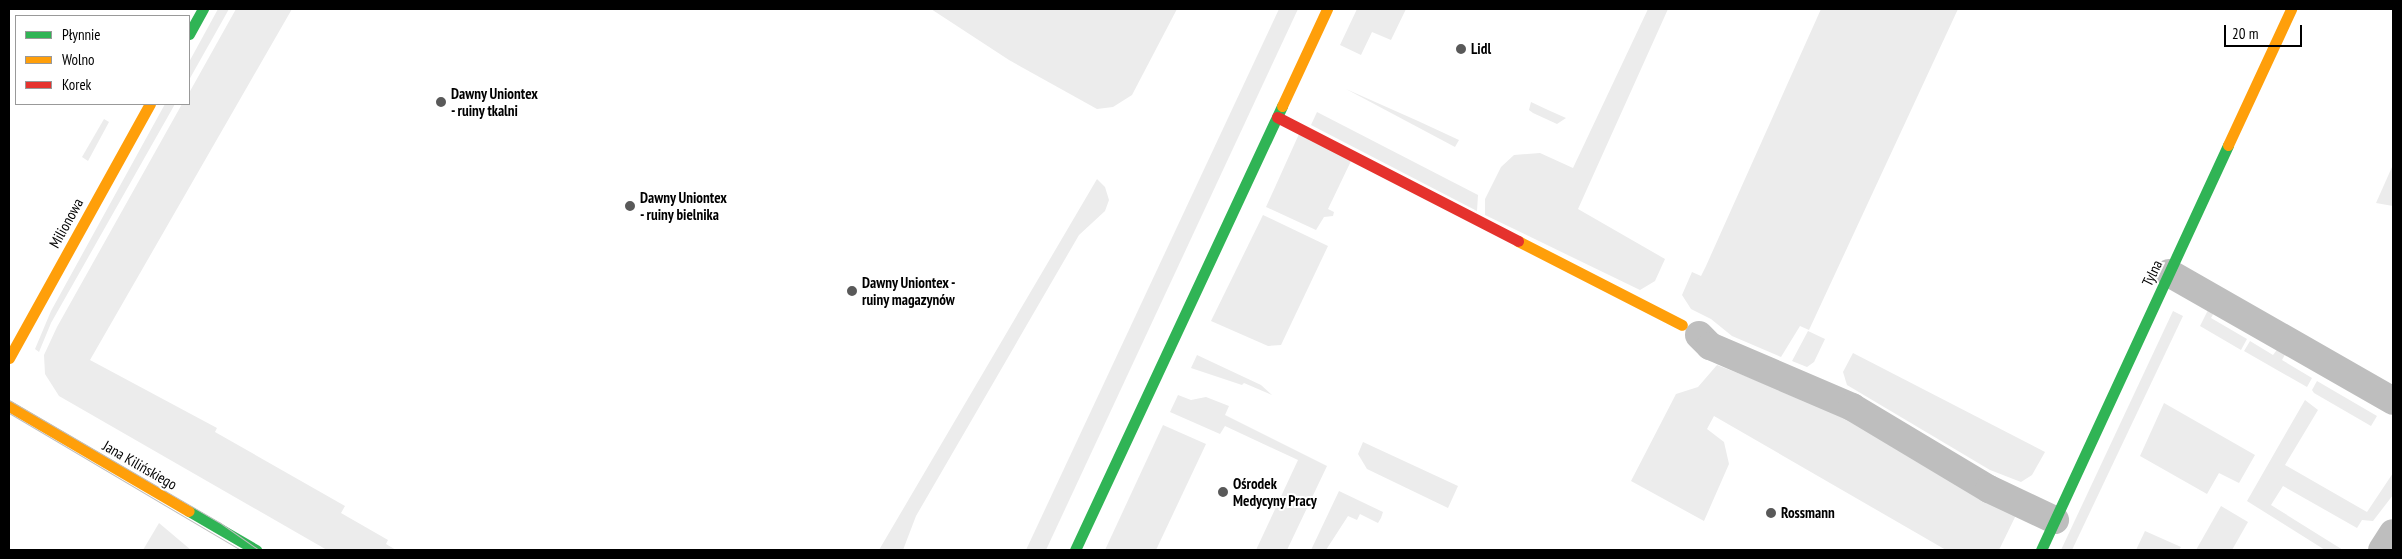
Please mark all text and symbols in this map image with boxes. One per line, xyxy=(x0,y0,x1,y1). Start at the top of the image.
legend xyxy=(15,15,190,105)
scale bar xyxy=(2227,15,2304,47)
text: 20 m xyxy=(2232,24,2258,43)
text: Płynnie xyxy=(62,25,101,44)
place label: Lidl xyxy=(1471,40,1491,58)
marker: Lidl xyxy=(1455,43,1467,55)
text: Wolno xyxy=(62,50,95,69)
text: Korek xyxy=(62,75,91,94)
place label: Dawny Uniontex - ruiny tkalni xyxy=(451,84,538,119)
marker: Dawny Uniontex - ruiny tkalni xyxy=(435,96,447,108)
place label: Dawny Uniontex - ruiny bielnika xyxy=(640,188,727,223)
street label: Milionowa xyxy=(45,195,87,251)
marker: Dawny Uniontex - ruiny bielnika xyxy=(624,200,636,212)
street label: Tylna xyxy=(2138,257,2166,289)
place label: Dawny Uniontex - ruiny magazynów xyxy=(862,273,957,308)
marker: Dawny Uniontex - ruiny magazynów xyxy=(846,285,858,297)
street label: Jana Kilińskiego xyxy=(100,437,180,493)
place label: Ośrodek Medycyny Pracy xyxy=(1233,474,1317,509)
marker: Ośrodek Medycyny Pracy xyxy=(1217,486,1229,498)
place label: Rossmann xyxy=(1781,504,1835,522)
marker: Rossmann xyxy=(1765,507,1777,519)

